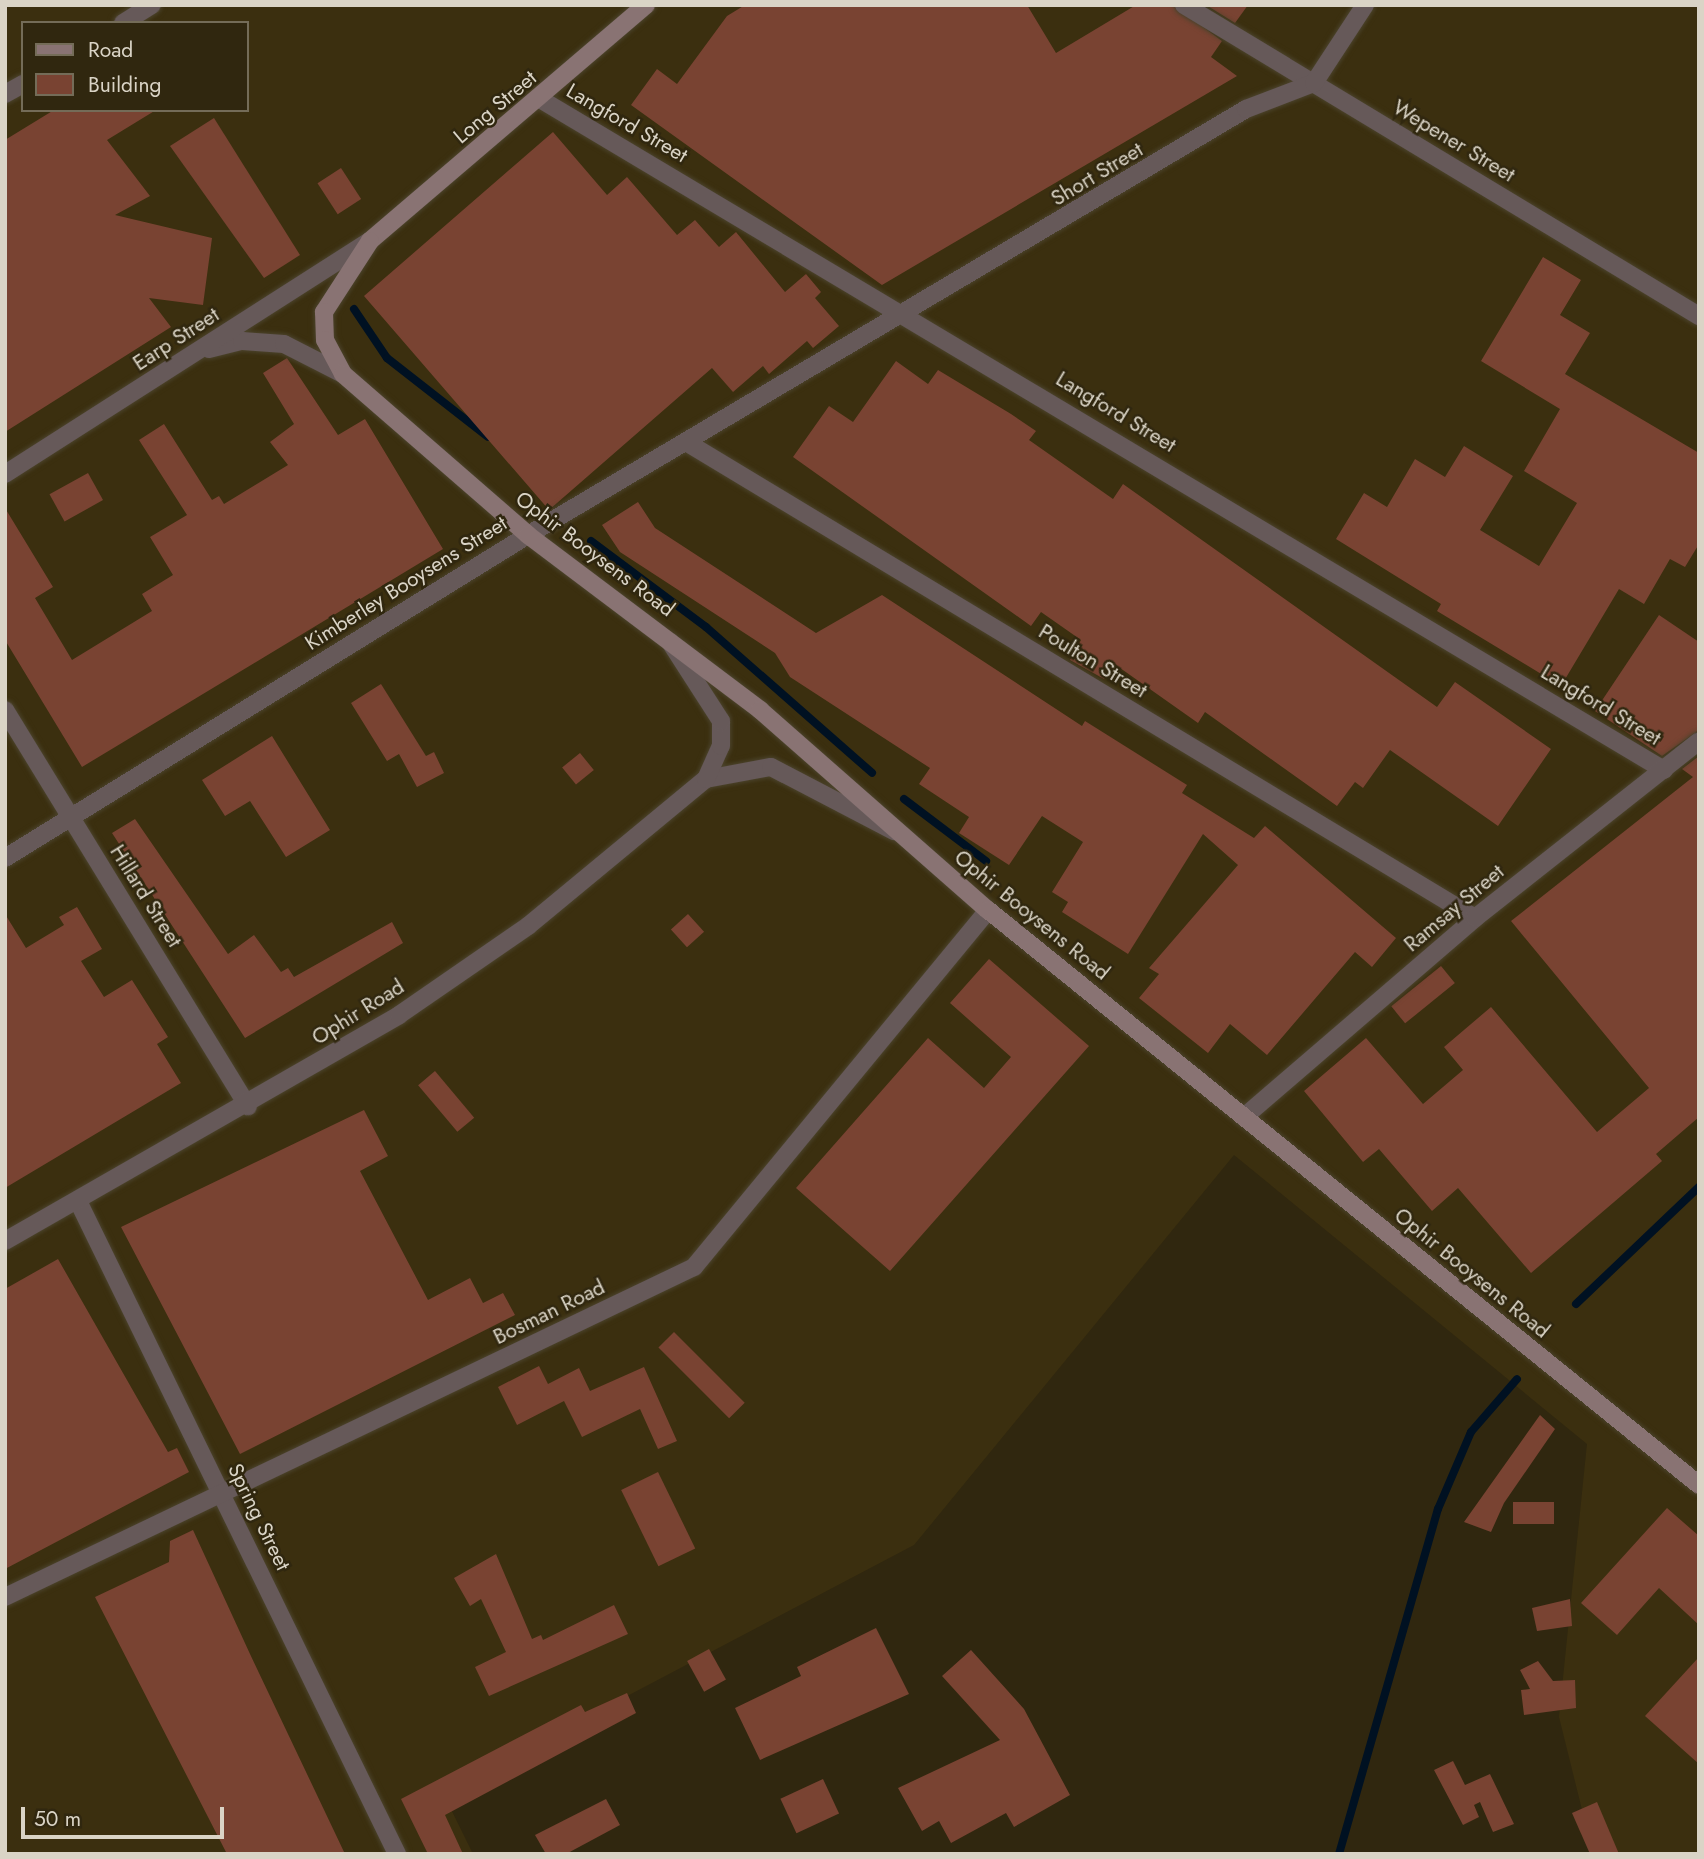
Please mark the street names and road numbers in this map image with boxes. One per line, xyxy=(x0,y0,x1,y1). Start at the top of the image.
street label: Long Street xyxy=(448,65,542,149)
street label: Langford Street xyxy=(562,78,692,168)
street label: Wepener Street xyxy=(1388,95,1520,187)
street label: Short Street xyxy=(1047,137,1147,211)
street label: Earp Street xyxy=(128,302,224,376)
street label: Langford Street xyxy=(1051,366,1181,458)
street label: Ophir Booysens Road xyxy=(511,486,679,622)
street label: Kimberley Booysens Street xyxy=(300,510,512,656)
street label: Poulton Street xyxy=(1034,619,1152,703)
street label: Langford Street xyxy=(1536,659,1666,751)
street label: Hillard Street xyxy=(105,840,187,952)
street label: Ophir Booysens Road xyxy=(949,845,1115,985)
street label: Ramsay Street xyxy=(1399,859,1509,957)
street label: Ophir Road xyxy=(307,974,409,1050)
street label: Ophir Booysens Road xyxy=(1389,1203,1555,1343)
street label: Bosman Road xyxy=(489,1274,609,1350)
street label: Spring Street xyxy=(222,1460,296,1574)

